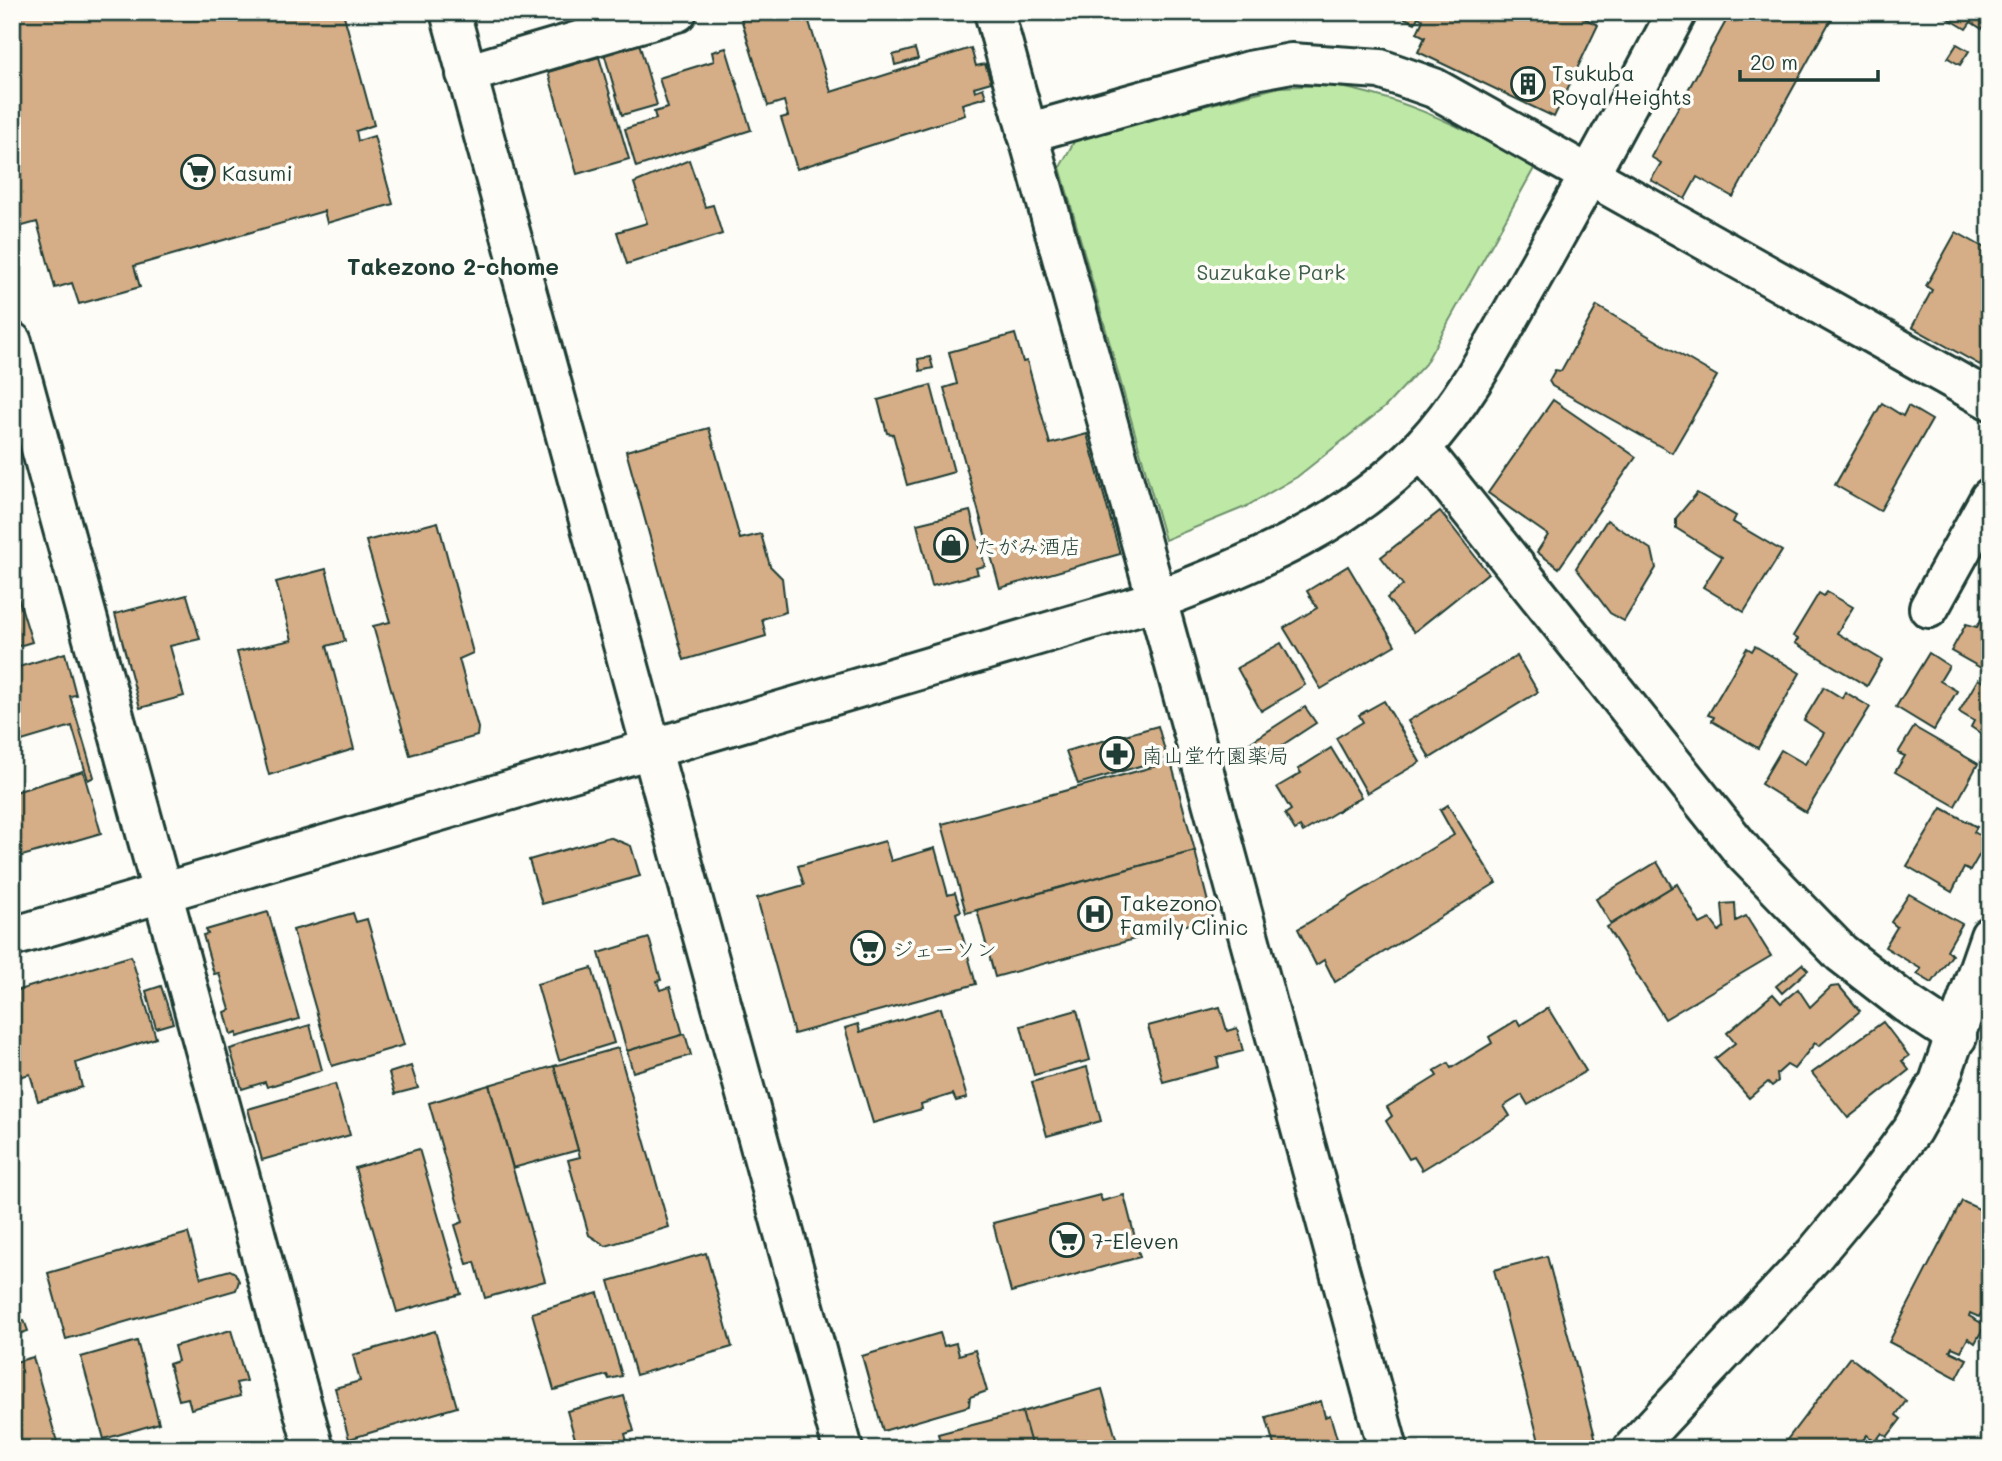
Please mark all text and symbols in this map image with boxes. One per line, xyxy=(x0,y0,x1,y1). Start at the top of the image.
scale bar xyxy=(1740,38,1878,82)
text: 20 m xyxy=(1750,48,1798,75)
place label: Tsukuba Royal Heights xyxy=(1552,59,1692,110)
building icon: Tsukuba Royal Heights xyxy=(1509,65,1547,103)
supermarket icon: Kasumi xyxy=(179,153,217,191)
place label: Kasumi xyxy=(222,159,293,186)
district label: Takezono 2-chome xyxy=(347,251,559,281)
park label: Suzukake Park xyxy=(1196,258,1346,285)
shop icon: たがみ酒店 xyxy=(932,526,970,564)
place label: たがみ酒店 xyxy=(976,532,1081,559)
pharmacy icon: 南山堂竹園薬局 xyxy=(1098,735,1136,773)
place label: 南山堂竹園薬局 xyxy=(1142,741,1289,768)
place label: Takezono Family Clinic xyxy=(1120,889,1248,940)
hospital icon: Takezono Family Clinic xyxy=(1076,895,1114,933)
supermarket icon: ジェーソン xyxy=(849,929,887,967)
place label: ジェーソン xyxy=(892,935,997,962)
supermarket icon: 7-Eleven xyxy=(1048,1221,1086,1259)
place label: 7-Eleven xyxy=(1092,1227,1179,1254)

